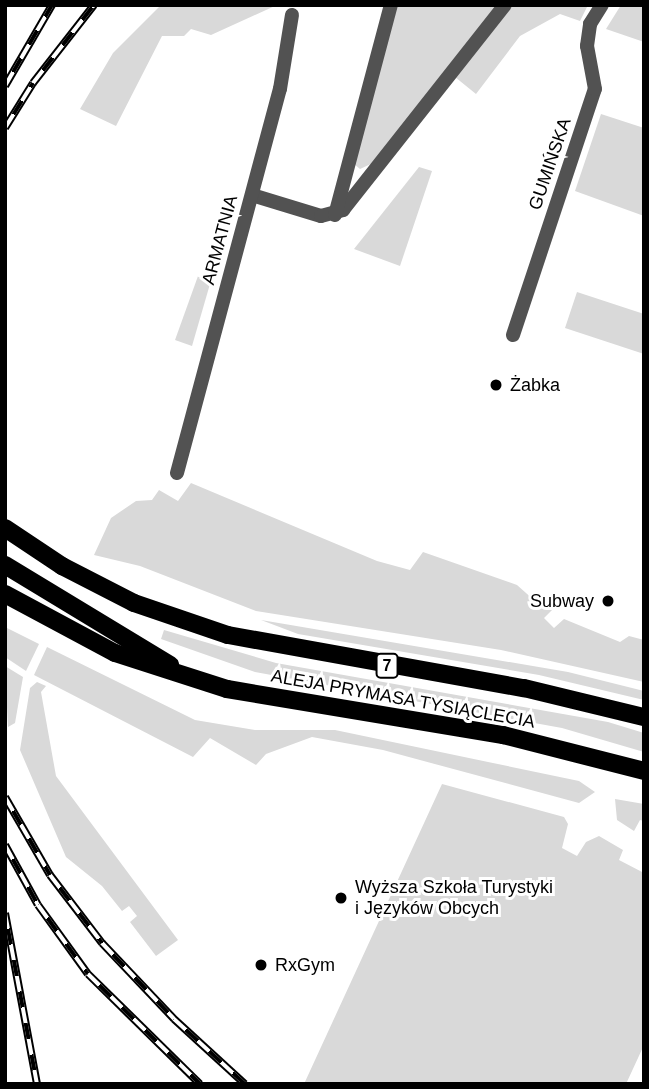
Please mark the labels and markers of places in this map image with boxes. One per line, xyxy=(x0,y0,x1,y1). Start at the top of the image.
place label: Żabka xyxy=(510,374,560,396)
marker: Żabka xyxy=(488,377,504,393)
place label: Subway xyxy=(530,590,594,612)
marker: Subway xyxy=(600,593,616,609)
place label: Wyższa Szkoła Turystyki i Języków Obcych xyxy=(355,877,553,920)
marker: Wyższa Szkoła Turystyki i Języków Obcych xyxy=(333,890,349,906)
place label: RxGym xyxy=(275,954,335,976)
marker: RxGym xyxy=(253,957,269,973)

